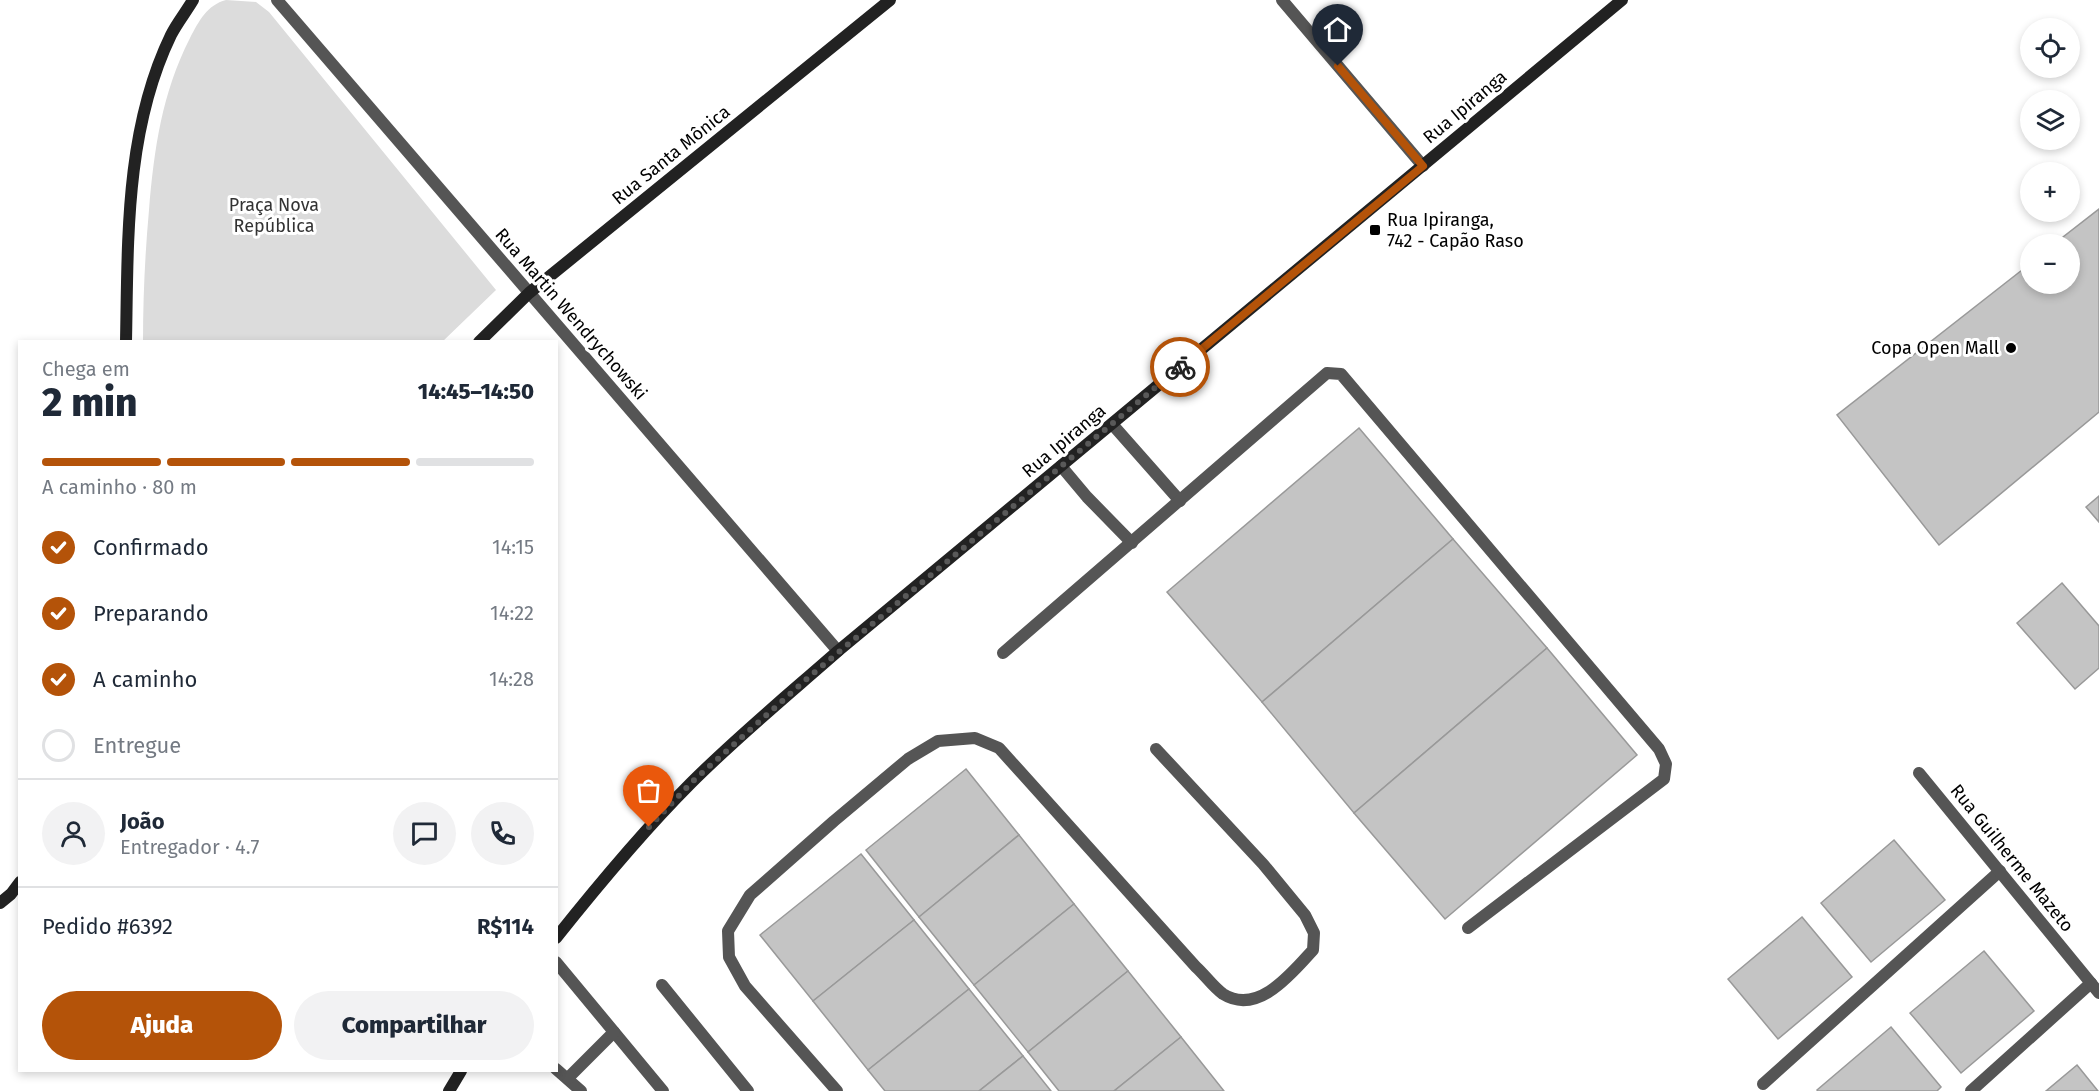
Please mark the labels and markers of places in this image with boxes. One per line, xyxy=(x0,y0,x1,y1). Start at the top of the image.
pin xyxy=(1312,4,1363,66)
place label: Rua Ipiranga, 742 - Capão Raso xyxy=(1387,209,1524,252)
marker: Rua Ipiranga, 742 - Capão Raso xyxy=(1368,223,1382,237)
place label: Copa Open Mall xyxy=(1871,337,1999,359)
marker: Copa Open Mall xyxy=(2004,341,2018,355)
pin xyxy=(623,765,674,827)

